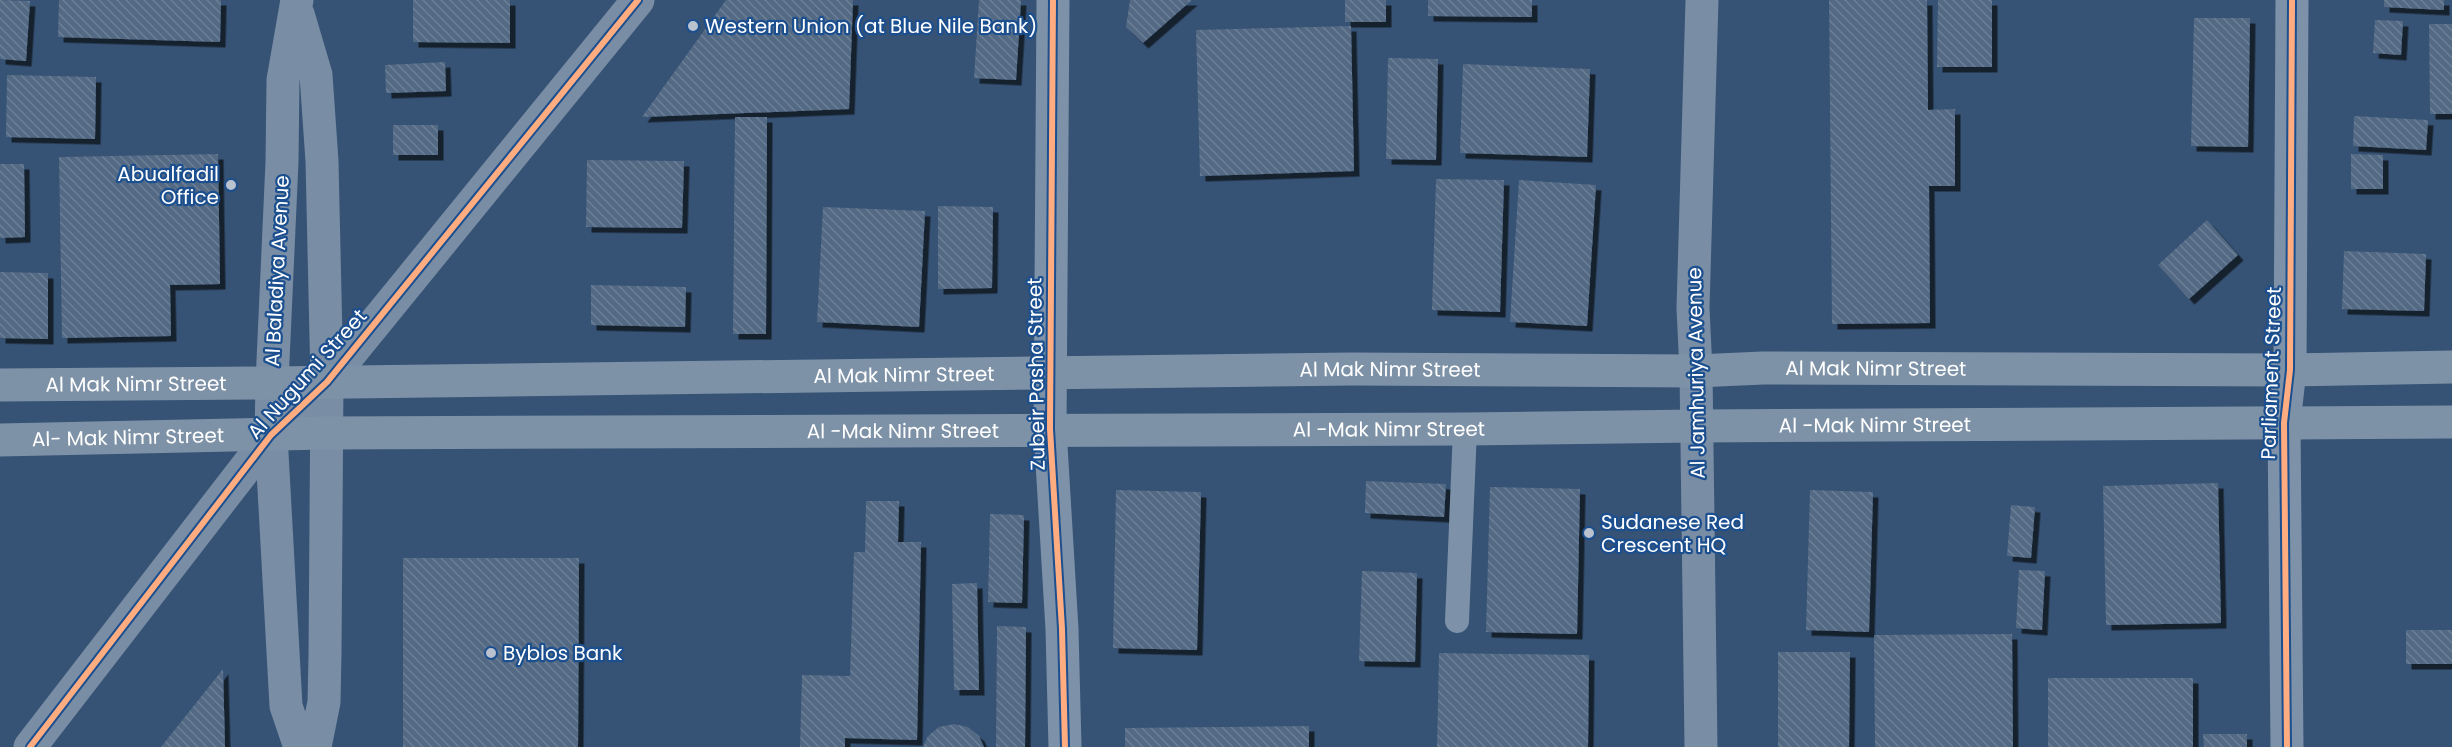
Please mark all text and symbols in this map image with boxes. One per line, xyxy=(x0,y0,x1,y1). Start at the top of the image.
place label: Western Union (at Blue Nile Bank) xyxy=(705,12,1037,40)
marker: Western Union (at Blue Nile Bank) xyxy=(686,19,700,33)
place label: Abualfadil Office xyxy=(117,160,219,211)
street label: Al Baladiya Avenue xyxy=(258,175,296,367)
marker: Abualfadil Office xyxy=(224,178,238,192)
street label: Al Jamhuriya Avenue xyxy=(1680,267,1712,479)
street label: Zubeir Pasha Street xyxy=(1020,277,1052,471)
street label: Parliament Street xyxy=(2254,286,2288,460)
street label: Al Nugumi Street xyxy=(241,303,373,445)
street label: Al Mak Nimr Street xyxy=(1785,354,1966,383)
street label: Al Mak Nimr Street xyxy=(1299,355,1481,384)
street label: Al Mak Nimr Street xyxy=(813,360,995,390)
street label: Al Mak Nimr Street xyxy=(45,369,227,399)
street label: Al -Mak Nimr Street xyxy=(1779,411,1971,440)
street label: Al -Mak Nimr Street xyxy=(1293,415,1485,444)
street label: Al -Mak Nimr Street xyxy=(807,417,999,445)
street label: Al- Mak Nimr Street xyxy=(32,421,224,453)
place label: Sudanese Red Crescent HQ xyxy=(1601,508,1744,559)
marker: Sudanese Red Crescent HQ xyxy=(1582,526,1596,540)
place label: Byblos Bank xyxy=(503,639,623,667)
marker: Byblos Bank xyxy=(484,646,498,660)

